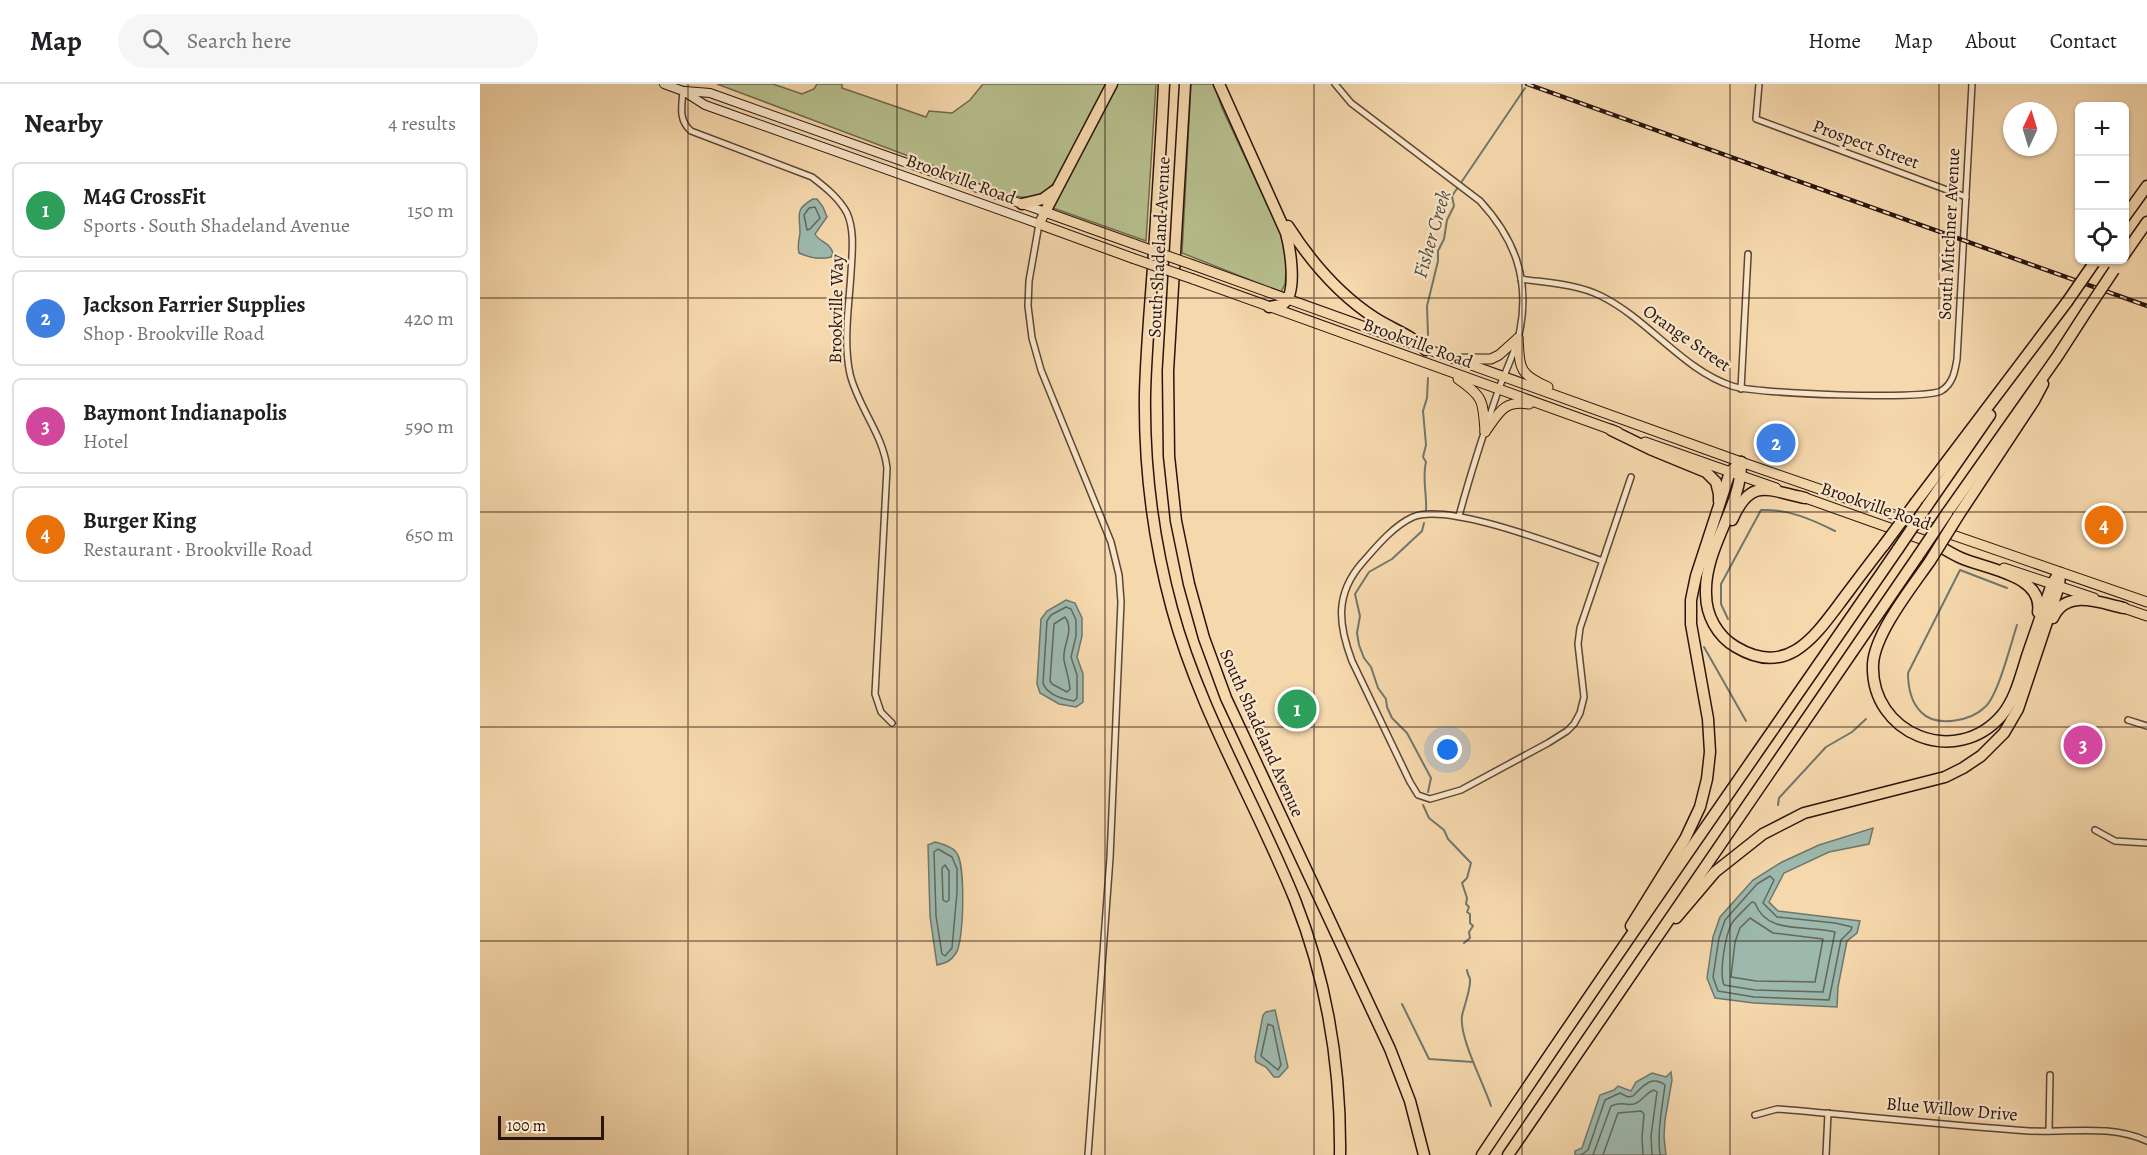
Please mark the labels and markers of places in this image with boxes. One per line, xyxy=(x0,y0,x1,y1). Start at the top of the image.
pin: 2 xyxy=(1756,420,1796,466)
pin: 4 xyxy=(2084,502,2124,548)
pin: 1 xyxy=(1278,686,1316,732)
pin: 3 xyxy=(2064,722,2102,768)

